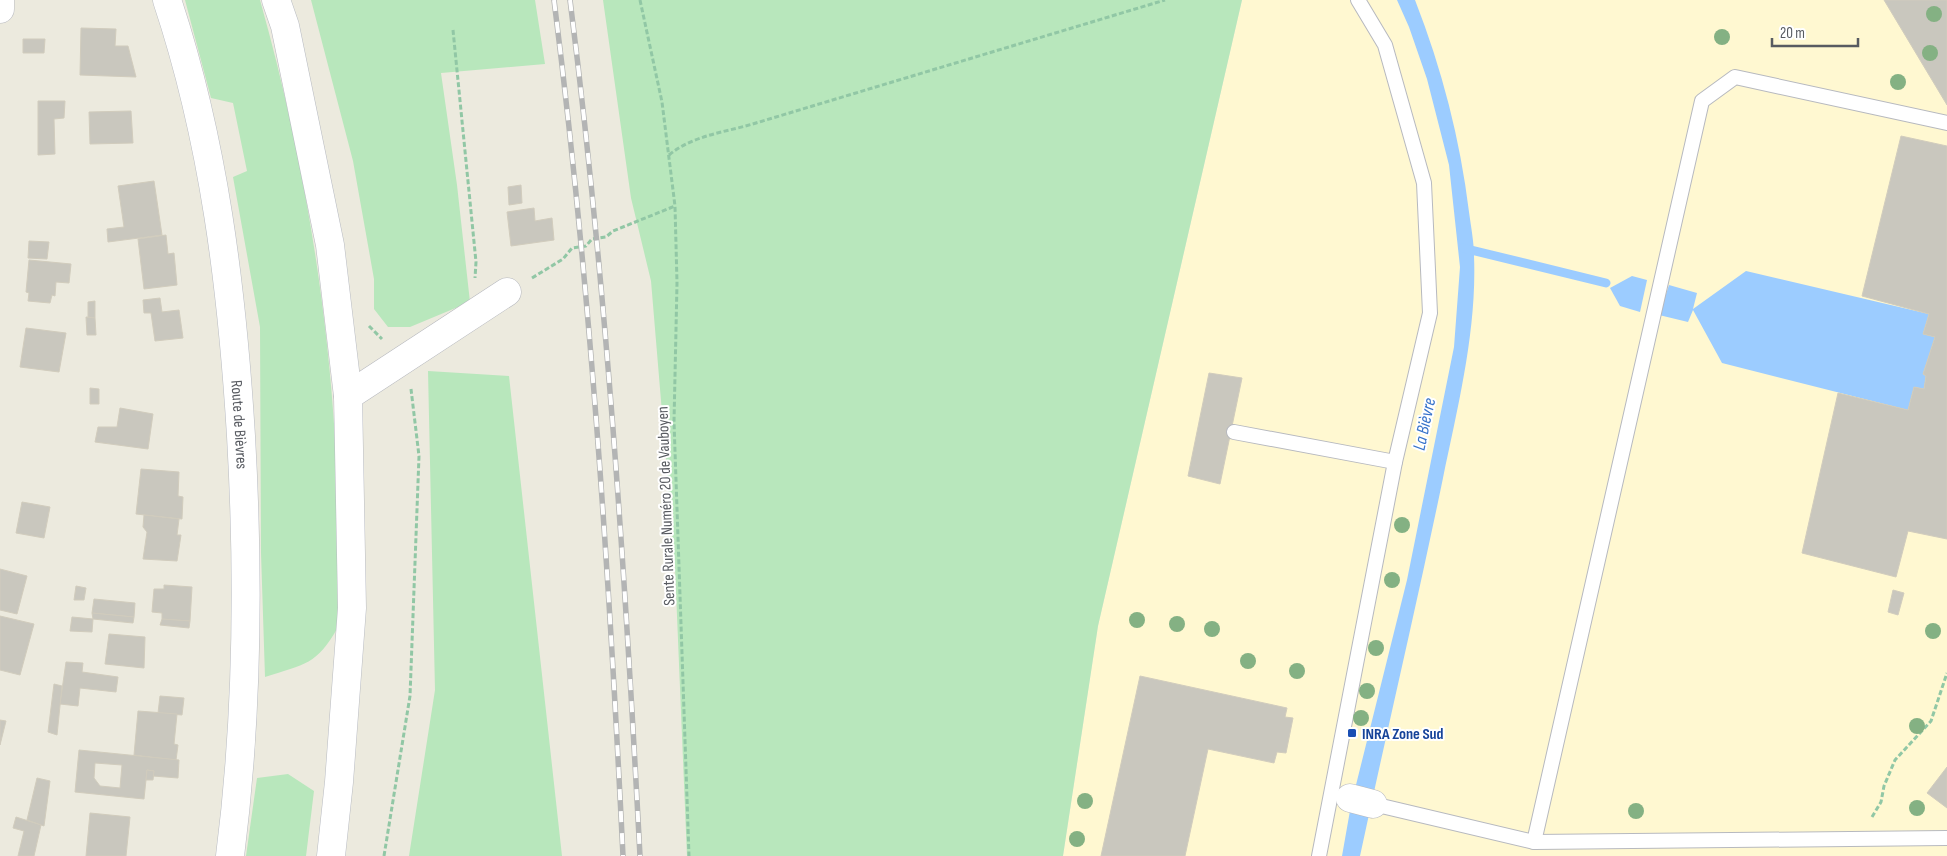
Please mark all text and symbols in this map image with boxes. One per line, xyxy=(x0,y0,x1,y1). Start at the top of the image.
scale bar xyxy=(1772,15,1858,47)
text: 20 m xyxy=(1780,24,1805,43)
street label: Route de Bièvres xyxy=(226,379,251,470)
water label: La Bièvre xyxy=(1409,396,1440,452)
street label: Sente Rurale Numéro 20 de Vauboyen xyxy=(654,406,679,606)
place label: INRA Zone Sud xyxy=(1362,725,1444,744)
marker: INRA Zone Sud xyxy=(1346,727,1358,739)

